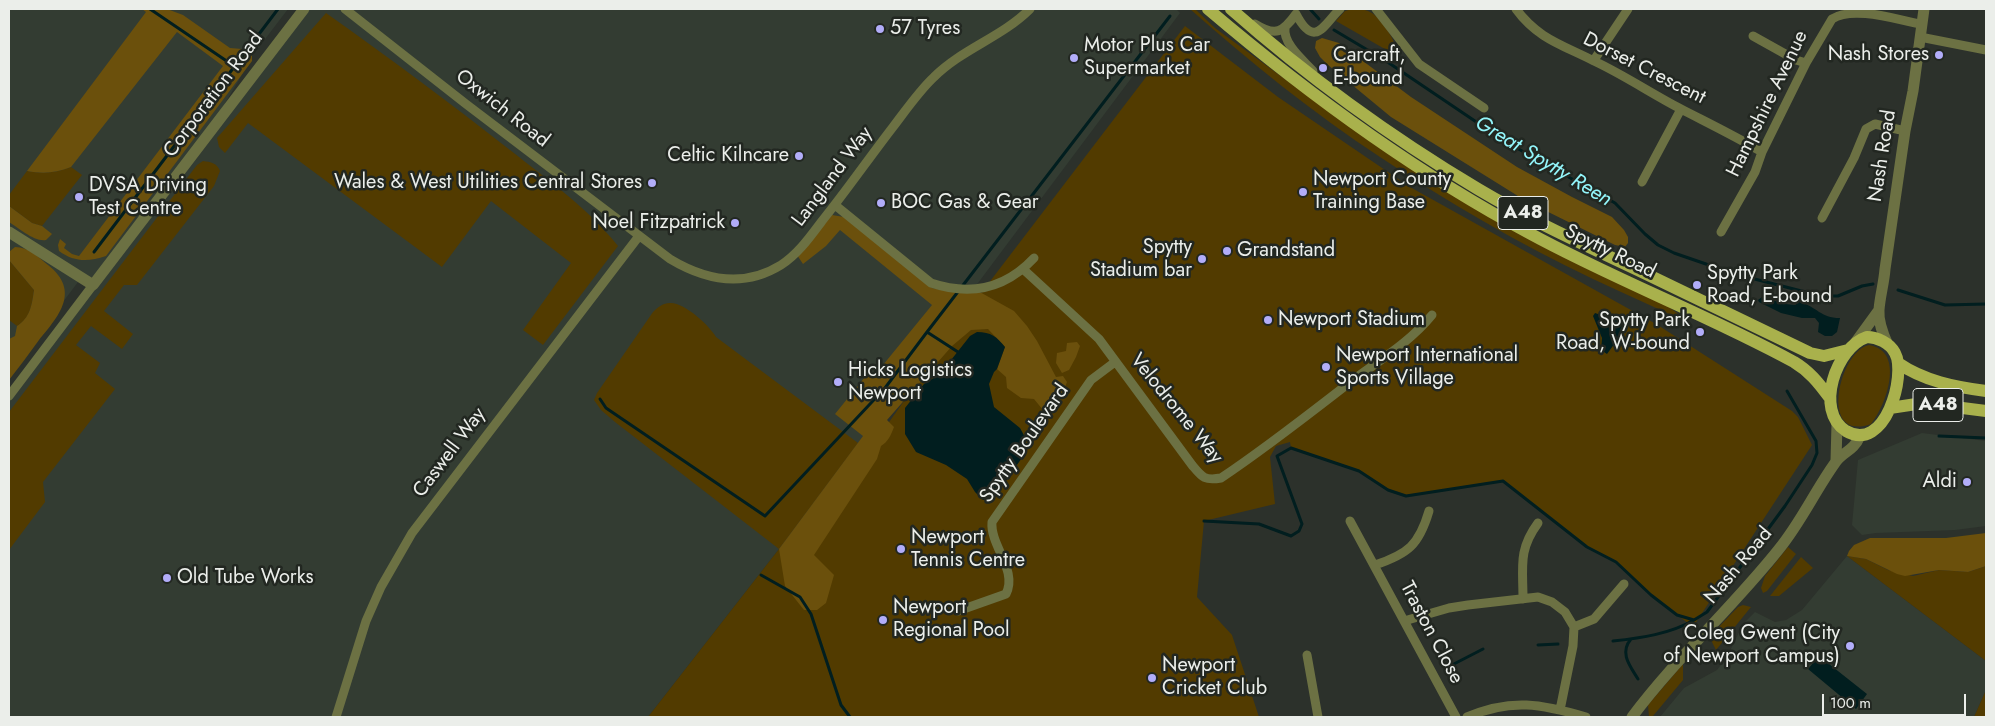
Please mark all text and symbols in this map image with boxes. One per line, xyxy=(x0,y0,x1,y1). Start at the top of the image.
place label: 57 Tyres xyxy=(890,17,960,41)
marker: 57 Tyres xyxy=(874,23,886,35)
street label: Hampshire Avenue xyxy=(1722,27,1814,181)
street label: Corporation Road xyxy=(159,28,269,162)
street label: Dorset Crescent xyxy=(1579,28,1709,110)
place label: Motor Plus Car Supermarket xyxy=(1084,34,1210,81)
place label: Nash Stores xyxy=(1828,43,1929,67)
place label: Carcraft, E-bound xyxy=(1333,44,1406,91)
marker: Nash Stores xyxy=(1933,49,1945,61)
marker: Motor Plus Car Supermarket xyxy=(1068,52,1080,64)
marker: Carcraft, E-bound xyxy=(1317,62,1329,74)
street label: Oxwich Road xyxy=(450,65,554,153)
street label: Nash Road xyxy=(1864,108,1902,204)
water label: Great Spytty Reen xyxy=(1470,111,1616,213)
street label: Langland Way xyxy=(788,122,878,232)
place label: Celtic Kilncare xyxy=(667,144,789,168)
marker: Celtic Kilncare xyxy=(793,150,805,162)
place label: Newport County Training Base xyxy=(1313,168,1451,215)
place label: Wales & West Utilities Central Stores xyxy=(334,171,642,195)
place label: DVSA Driving Test Centre xyxy=(89,174,207,221)
marker: Wales & West Utilities Central Stores xyxy=(646,177,658,189)
marker: Newport County Training Base xyxy=(1297,186,1309,198)
marker: DVSA Driving Test Centre xyxy=(73,191,85,203)
place label: BOC Gas & Gear xyxy=(891,191,1039,215)
marker: BOC Gas & Gear xyxy=(875,197,887,209)
road number: A48 xyxy=(1498,197,1548,230)
place label: Noel Fitzpatrick xyxy=(592,211,725,235)
marker: Noel Fitzpatrick xyxy=(729,217,741,229)
street label: Spytty Road xyxy=(1561,220,1659,284)
place label: Spytty Stadium bar xyxy=(1090,236,1192,283)
place label: Grandstand xyxy=(1237,239,1335,263)
marker: Grandstand xyxy=(1221,245,1233,257)
marker: Spytty Stadium bar xyxy=(1196,253,1208,265)
place label: Spytty Park Road, E-bound xyxy=(1707,262,1832,309)
marker: Spytty Park Road, E-bound xyxy=(1691,279,1703,291)
place label: Newport Stadium xyxy=(1278,308,1425,332)
place label: Spytty Park Road, W-bound xyxy=(1556,309,1690,356)
marker: Newport Stadium xyxy=(1262,314,1274,326)
marker: Spytty Park Road, W-bound xyxy=(1694,326,1706,338)
place label: Newport International Sports Village xyxy=(1336,344,1518,391)
street label: Velodrome Way xyxy=(1124,349,1228,469)
place label: Hicks Logistics Newport xyxy=(848,359,972,406)
marker: Newport International Sports Village xyxy=(1320,361,1332,373)
marker: Hicks Logistics Newport xyxy=(832,376,844,388)
street label: Spytty Boulevard xyxy=(975,380,1075,508)
road number: A48 xyxy=(1913,388,1963,422)
street label: Caswell Way xyxy=(408,403,492,503)
place label: Aldi xyxy=(1923,470,1957,494)
marker: Aldi xyxy=(1961,476,1973,488)
street label: Nash Road xyxy=(1700,523,1778,609)
place label: Newport Tennis Centre xyxy=(911,526,1025,573)
marker: Newport Tennis Centre xyxy=(895,543,907,555)
place label: Old Tube Works xyxy=(177,566,314,590)
marker: Old Tube Works xyxy=(161,572,173,584)
street label: Traston Close xyxy=(1394,578,1468,688)
place label: Newport Regional Pool xyxy=(893,596,1010,643)
marker: Newport Regional Pool xyxy=(877,614,889,626)
place label: Coleg Gwent (City of Newport Campus) xyxy=(1663,622,1840,669)
marker: Coleg Gwent (City of Newport Campus) xyxy=(1844,640,1856,652)
place label: Newport Cricket Club xyxy=(1162,654,1267,701)
marker: Newport Cricket Club xyxy=(1146,672,1158,684)
scale bar xyxy=(1825,684,1969,716)
text: 100 m xyxy=(1830,692,1871,714)

